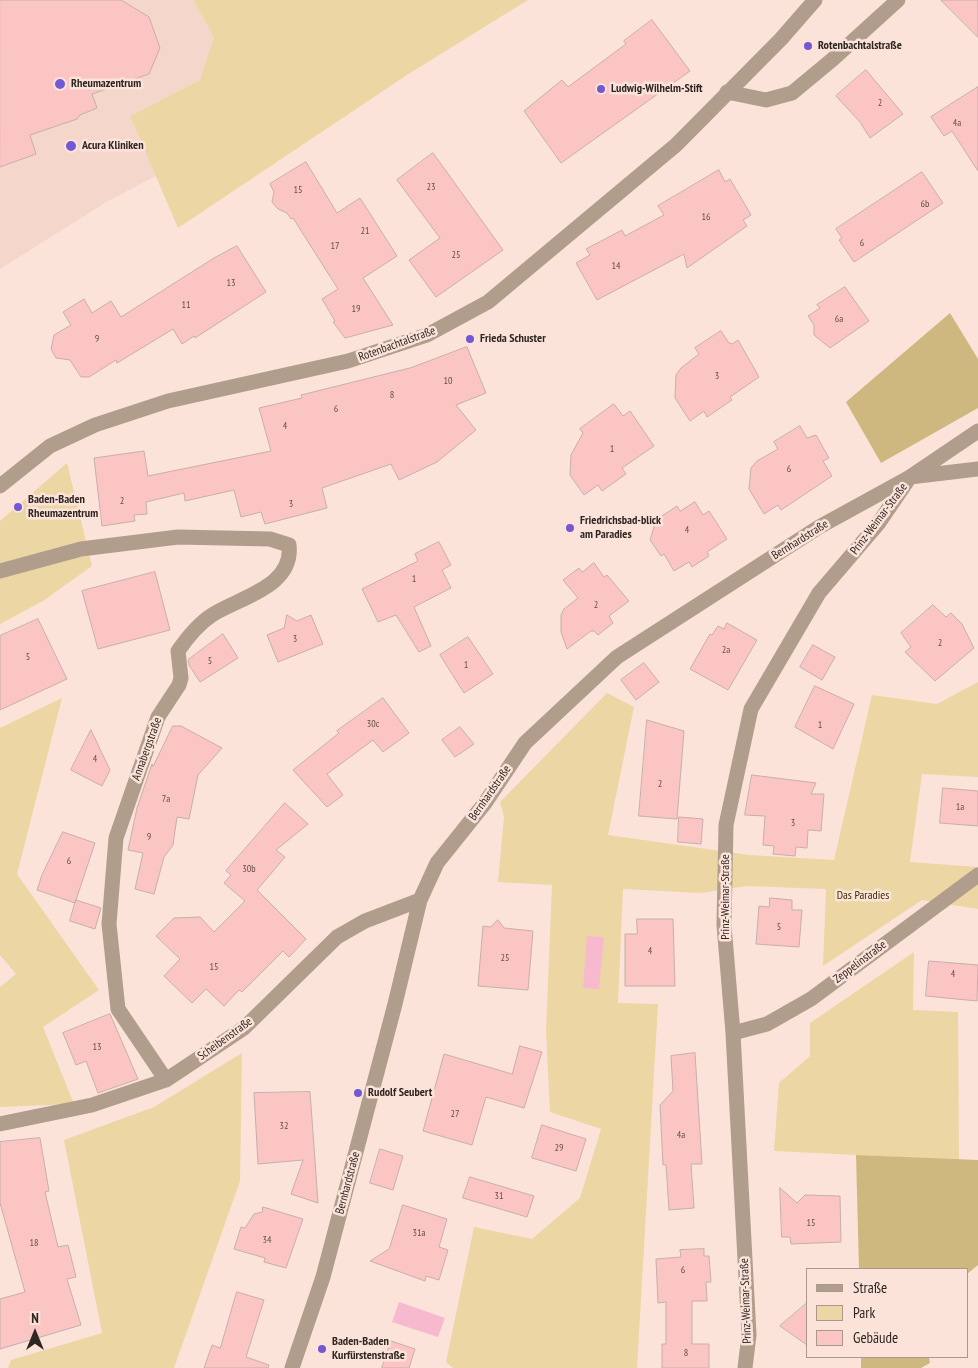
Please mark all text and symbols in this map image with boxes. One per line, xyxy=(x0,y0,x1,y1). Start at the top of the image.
place label: Rotenbachtalstraße xyxy=(818,39,902,53)
marker: Rotenbachtalstraße xyxy=(802,40,814,52)
marker: Rheumazentrum xyxy=(53,77,67,91)
place label: Rheumazentrum xyxy=(71,77,141,91)
place label: Ludwig-Wilhelm-Stift xyxy=(611,82,703,96)
marker: Ludwig-Wilhelm-Stift xyxy=(595,83,607,95)
house number: 2 xyxy=(878,97,882,109)
house number: 4a xyxy=(953,117,961,129)
marker: Acura Kliniken xyxy=(64,139,78,153)
place label: Acura Kliniken xyxy=(82,139,144,153)
house number: 23 xyxy=(427,181,435,193)
house number: 15 xyxy=(294,184,302,196)
house number: 6b xyxy=(921,198,929,210)
house number: 16 xyxy=(702,211,710,223)
house number: 21 xyxy=(361,225,369,237)
house number: 6 xyxy=(860,237,864,249)
house number: 17 xyxy=(331,240,339,252)
house number: 25 xyxy=(452,249,460,261)
house number: 14 xyxy=(612,260,620,272)
house number: 13 xyxy=(227,277,235,289)
house number: 11 xyxy=(182,299,190,311)
house number: 19 xyxy=(352,303,360,315)
house number: 6a xyxy=(835,313,843,325)
street label: Rotenbachtalstraße xyxy=(357,323,437,365)
place label: Frieda Schuster xyxy=(480,332,546,346)
house number: 9 xyxy=(95,333,99,345)
marker: Frieda Schuster xyxy=(464,333,476,345)
house number: 3 xyxy=(715,370,719,382)
house number: 10 xyxy=(444,375,452,387)
house number: 8 xyxy=(390,389,394,401)
house number: 6 xyxy=(334,403,338,415)
house number: 4 xyxy=(283,420,287,432)
house number: 1 xyxy=(610,443,614,455)
house number: 6 xyxy=(787,463,791,475)
street label: Prinz-Weimar-Straße xyxy=(848,481,910,557)
place label: Baden-Baden Rheumazentrum xyxy=(28,493,98,521)
house number: 2 xyxy=(120,495,124,507)
house number: 3 xyxy=(289,498,293,510)
marker: Baden-Baden Rheumazentrum xyxy=(12,501,24,513)
place label: Friedrichsbad-blick am Paradies xyxy=(580,514,661,542)
street label: Bernhardstraße xyxy=(769,517,831,563)
marker: Friedrichsbad-blick am Paradies xyxy=(564,522,576,534)
house number: 4 xyxy=(685,524,689,536)
house number: 1 xyxy=(412,573,416,585)
house number: 2 xyxy=(594,599,598,611)
house number: 3 xyxy=(293,633,297,645)
house number: 2 xyxy=(938,637,942,649)
house number: 2a xyxy=(722,644,730,656)
house number: 5 xyxy=(26,651,30,663)
house number: 5 xyxy=(208,655,212,667)
house number: 1 xyxy=(464,659,468,671)
street label: Annabergstraße xyxy=(129,716,165,782)
house number: 30c xyxy=(367,718,379,730)
house number: 1 xyxy=(818,719,822,731)
house number: 4 xyxy=(93,753,97,765)
street label: Bernhardstraße xyxy=(466,763,514,823)
house number: 2 xyxy=(658,778,662,790)
house number: 7a xyxy=(162,793,170,805)
house number: 1a xyxy=(956,801,964,813)
house number: 3 xyxy=(791,817,795,829)
house number: 9 xyxy=(147,831,151,843)
street label: Prinz-Weimar-Straße xyxy=(719,854,733,940)
house number: 6 xyxy=(67,855,71,867)
house number: 30b xyxy=(242,863,256,875)
park label: Das Paradies xyxy=(837,889,889,903)
house number: 5 xyxy=(777,921,781,933)
street label: Zeppelinstraße xyxy=(831,938,889,986)
house number: 4 xyxy=(648,945,652,957)
house number: 25 xyxy=(501,952,509,964)
house number: 15 xyxy=(210,961,218,973)
house number: 4 xyxy=(951,968,955,980)
street label: Scheibenstraße xyxy=(195,1014,255,1064)
house number: 13 xyxy=(93,1041,101,1053)
place label: Rudolf Seubert xyxy=(368,1086,432,1100)
marker: Rudolf Seubert xyxy=(352,1087,364,1099)
house number: 27 xyxy=(451,1108,459,1120)
house number: 32 xyxy=(280,1120,288,1132)
house number: 4a xyxy=(677,1129,685,1141)
house number: 29 xyxy=(555,1142,563,1154)
street label: Bernhardstraße xyxy=(333,1150,363,1216)
house number: 31 xyxy=(495,1190,503,1202)
house number: 15 xyxy=(807,1217,815,1229)
house number: 31a xyxy=(413,1227,425,1239)
house number: 34 xyxy=(263,1234,271,1246)
house number: 18 xyxy=(30,1237,38,1249)
street label: Prinz-Weimar-Straße xyxy=(737,1258,755,1344)
house number: 6 xyxy=(681,1264,685,1276)
legend xyxy=(806,1268,968,1358)
text: Straße xyxy=(853,1278,887,1297)
text: Park xyxy=(853,1303,875,1322)
north arrow xyxy=(10,1308,60,1358)
text: N xyxy=(31,1309,39,1327)
text: Gebäude xyxy=(853,1328,898,1347)
place label: Baden-Baden Kurfürstenstraße xyxy=(332,1335,405,1363)
marker: Baden-Baden Kurfürstenstraße xyxy=(316,1343,328,1355)
house number: 8 xyxy=(684,1347,688,1359)

